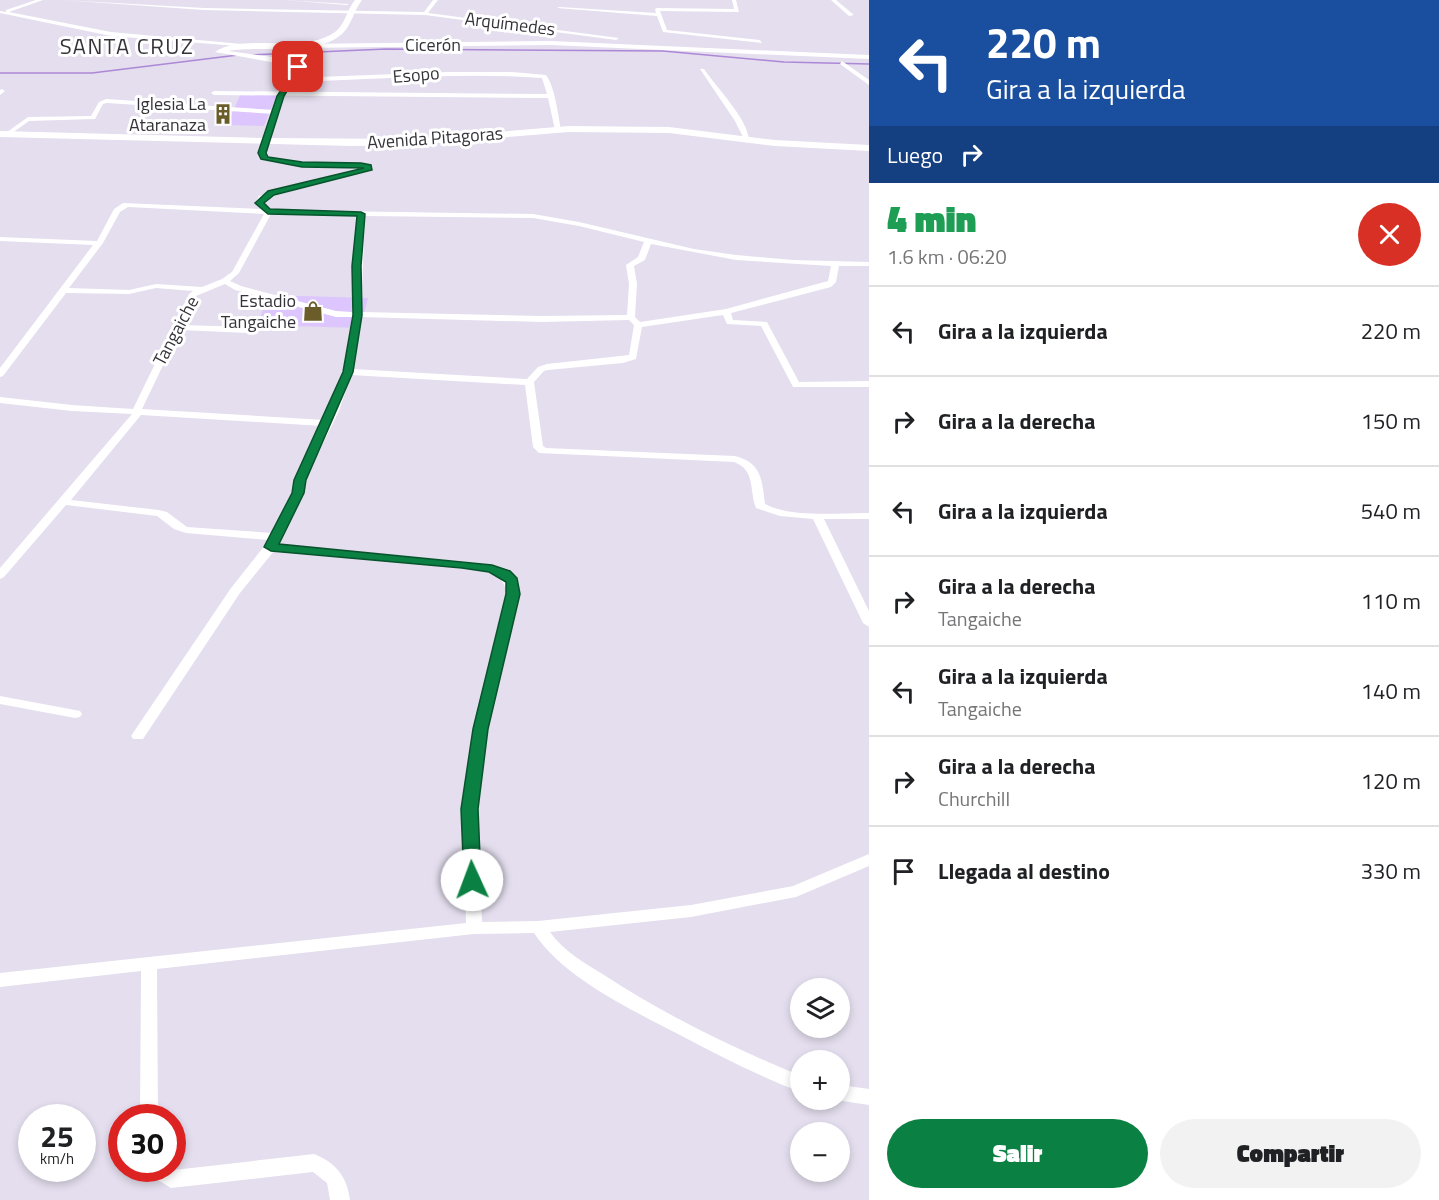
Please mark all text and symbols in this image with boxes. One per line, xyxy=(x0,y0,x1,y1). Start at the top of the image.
street label: Arquímedes xyxy=(463,5,557,42)
text: 220 m xyxy=(986,10,1101,74)
icon: left xyxy=(887,24,965,102)
district label: SANTA CRUZ xyxy=(60,29,194,63)
street label: Cicerón xyxy=(405,31,461,58)
pin xyxy=(272,41,323,92)
icon: arrive xyxy=(281,50,314,83)
street label: Esopo xyxy=(391,59,440,90)
text: Gira a la izquierda xyxy=(986,68,1186,109)
place label: Iglesia La Ataranaza xyxy=(129,90,206,138)
building icon: Iglesia La Ataranaza xyxy=(211,102,235,126)
street label: Avenida Pitagoras xyxy=(366,119,504,156)
text: Luego xyxy=(887,138,943,172)
icon: right xyxy=(955,138,988,171)
text: 4 min xyxy=(887,191,976,246)
button: close xyxy=(1358,203,1421,266)
text: 1.6 km · 06:20 xyxy=(887,241,1007,272)
place label: Estadio Tangaiche xyxy=(221,287,296,335)
street label: Tangaiche xyxy=(146,291,205,370)
shop icon: Estadio Tangaiche xyxy=(301,299,325,323)
text: Gira a la izquierda xyxy=(938,314,1108,348)
text: 220 m xyxy=(1361,314,1421,348)
icon: left xyxy=(887,315,920,348)
text: Gira a la derecha xyxy=(938,404,1095,438)
text: 150 m xyxy=(1361,404,1421,438)
icon: right xyxy=(887,405,920,438)
text: Gira a la izquierda xyxy=(938,494,1108,528)
text: 540 m xyxy=(1361,494,1421,528)
icon: left xyxy=(887,495,920,528)
text: Gira a la derecha xyxy=(938,569,1095,603)
text: 110 m xyxy=(1361,584,1421,618)
icon: right xyxy=(887,585,920,618)
text: Tangaiche xyxy=(938,603,1022,634)
text: Gira a la izquierda xyxy=(938,659,1108,693)
text: 140 m xyxy=(1361,674,1421,708)
icon: left xyxy=(887,675,920,708)
text: Tangaiche xyxy=(938,693,1022,724)
text: Gira a la derecha xyxy=(938,749,1095,783)
text: 120 m xyxy=(1361,764,1421,798)
icon: right xyxy=(887,765,920,798)
text: Churchill xyxy=(938,783,1010,814)
position arrow xyxy=(440,848,504,912)
text: Llegada al destino xyxy=(938,854,1110,888)
text: 330 m xyxy=(1361,854,1421,888)
icon: arrive xyxy=(887,855,920,888)
map controls xyxy=(790,978,850,1182)
button: layers xyxy=(790,978,850,1038)
button: + xyxy=(790,1050,850,1110)
speed limit sign: 30 xyxy=(108,1104,186,1182)
text: 25 xyxy=(40,1113,74,1159)
button: Salir xyxy=(887,1119,1148,1188)
button: Compartir xyxy=(1160,1119,1421,1188)
button: − xyxy=(790,1122,850,1182)
text: km/h xyxy=(40,1147,74,1170)

